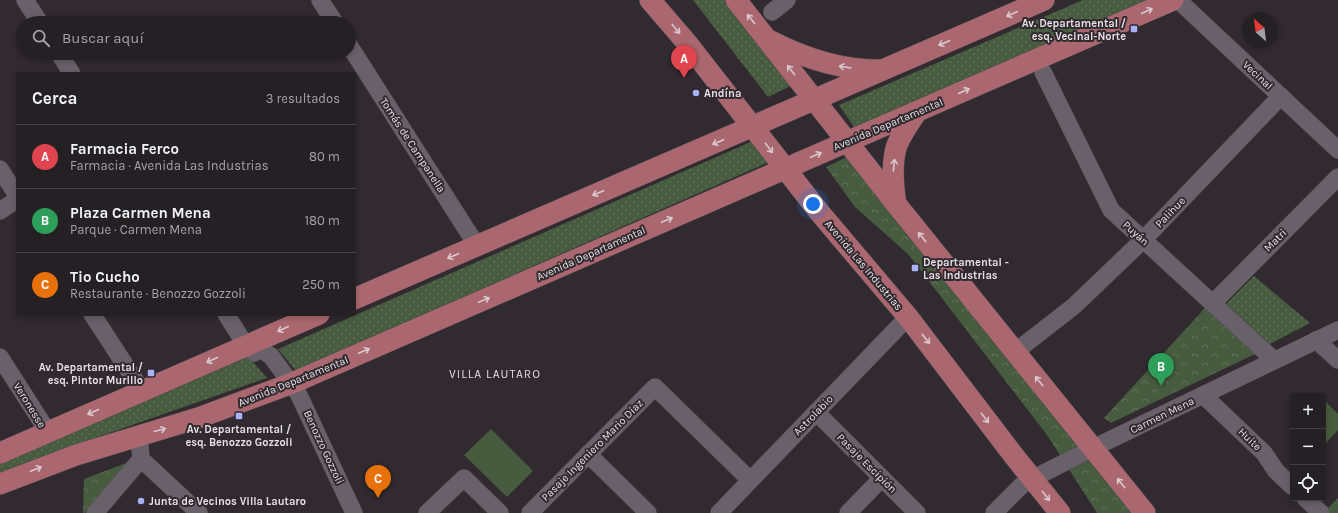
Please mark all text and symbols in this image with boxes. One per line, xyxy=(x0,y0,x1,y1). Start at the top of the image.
one-way arrow xyxy=(1141,7,1153,14)
one-way arrow xyxy=(1006,11,1018,18)
north arrow xyxy=(1242,12,1278,48)
one-way arrow xyxy=(747,14,756,25)
search box xyxy=(16,16,356,60)
place label: Av. Departamental / esq. Vecinal-Norte xyxy=(1022,17,1126,43)
one-way arrow xyxy=(671,24,680,35)
marker: Av. Departamental / esq. Vecinal-Norte xyxy=(1129,24,1139,34)
icon: search xyxy=(30,27,52,49)
text: Buscar aquí xyxy=(62,29,144,47)
one-way arrow xyxy=(939,40,951,48)
pin: A xyxy=(671,45,697,78)
street label: Vecinal xyxy=(1240,58,1275,92)
one-way arrow xyxy=(839,63,852,71)
one-way arrow xyxy=(786,64,795,75)
place label: Andína xyxy=(704,87,741,100)
one-way arrow xyxy=(958,87,970,94)
text: Cerca xyxy=(32,88,77,108)
marker: Andína xyxy=(691,88,701,98)
text: 3 resultados xyxy=(266,91,340,106)
street label: Avenida Departamental xyxy=(831,95,945,153)
street label: Tomás de Campanella xyxy=(377,96,448,195)
one-way arrow xyxy=(712,139,724,146)
text: Farmacia Ferco xyxy=(70,140,179,158)
one-way arrow xyxy=(765,142,774,153)
text: A xyxy=(41,149,49,164)
text: 80 m xyxy=(309,149,340,164)
one-way arrow xyxy=(810,151,822,159)
text: Farmacia · Avenida Las Industrias xyxy=(70,158,268,173)
one-way arrow xyxy=(890,159,898,172)
one-way arrow xyxy=(593,190,605,198)
your location xyxy=(803,194,823,214)
street label: Palihue xyxy=(1153,194,1188,230)
text: Plaza Carmen Mena xyxy=(70,204,211,222)
text: B xyxy=(41,213,49,228)
text: 180 m xyxy=(305,213,340,228)
one-way arrow xyxy=(660,216,672,223)
street label: Avenida Las Industrias xyxy=(822,218,905,313)
street label: Puyán xyxy=(1120,218,1151,248)
text: Parque · Carmen Mena xyxy=(70,222,202,237)
street label: Avenida Departamental xyxy=(535,224,648,283)
street label: Matri xyxy=(1261,226,1289,254)
one-way arrow xyxy=(918,231,927,242)
one-way arrow xyxy=(448,253,460,260)
place label: Departamental - Las Industrias xyxy=(923,256,1009,282)
marker: Departamental - Las Industrias xyxy=(910,263,920,273)
text: Tio Cucho xyxy=(70,268,140,286)
text: C xyxy=(41,277,49,292)
text: 250 m xyxy=(302,277,340,292)
text: Restaurante · Benozzo Gozzoli xyxy=(70,286,246,301)
one-way arrow xyxy=(477,295,489,303)
one-way arrow xyxy=(278,326,290,334)
one-way arrow xyxy=(922,334,930,345)
one-way arrow xyxy=(358,347,370,355)
street label: Avenida Departamental xyxy=(236,353,350,410)
pin: B xyxy=(1148,353,1174,386)
one-way arrow xyxy=(206,357,218,364)
place label: Av. Departamental / esq. Pintor Murillo xyxy=(39,361,143,387)
district label: VILLA LAUTARO xyxy=(449,367,541,381)
marker: Av. Departamental / esq. Pintor Murillo xyxy=(146,368,156,378)
one-way arrow xyxy=(1035,376,1044,387)
street label: Veronesse xyxy=(11,380,49,431)
street label: Astrolabio xyxy=(791,392,836,438)
map controls xyxy=(1290,393,1326,501)
button: + xyxy=(1290,393,1326,429)
street label: Carmen Mena xyxy=(1128,394,1196,437)
street label: Pasaje Ingeniero Mario Díaz xyxy=(539,397,646,504)
street label: Benozzo Gozzoli xyxy=(301,408,346,486)
one-way arrow xyxy=(87,409,99,416)
marker: Av. Departamental / esq. Benozzo Gozzoli xyxy=(234,411,244,421)
one-way arrow xyxy=(981,412,989,423)
place label: Av. Departamental / esq. Benozzo Gozzoli xyxy=(185,423,293,449)
street label: Huite xyxy=(1235,425,1264,454)
one-way arrow xyxy=(153,426,166,433)
button: − xyxy=(1290,429,1326,465)
street label: Pasaje Escipión xyxy=(834,431,899,496)
one-way arrow xyxy=(30,465,42,473)
pin: C xyxy=(365,465,391,498)
button: locate xyxy=(1290,465,1326,501)
one-way arrow xyxy=(1116,477,1125,488)
one-way arrow xyxy=(1041,491,1050,501)
place label: Junta de Vecinos Villa Lautaro xyxy=(149,495,306,508)
marker: Junta de Vecinos Villa Lautaro xyxy=(136,496,146,506)

